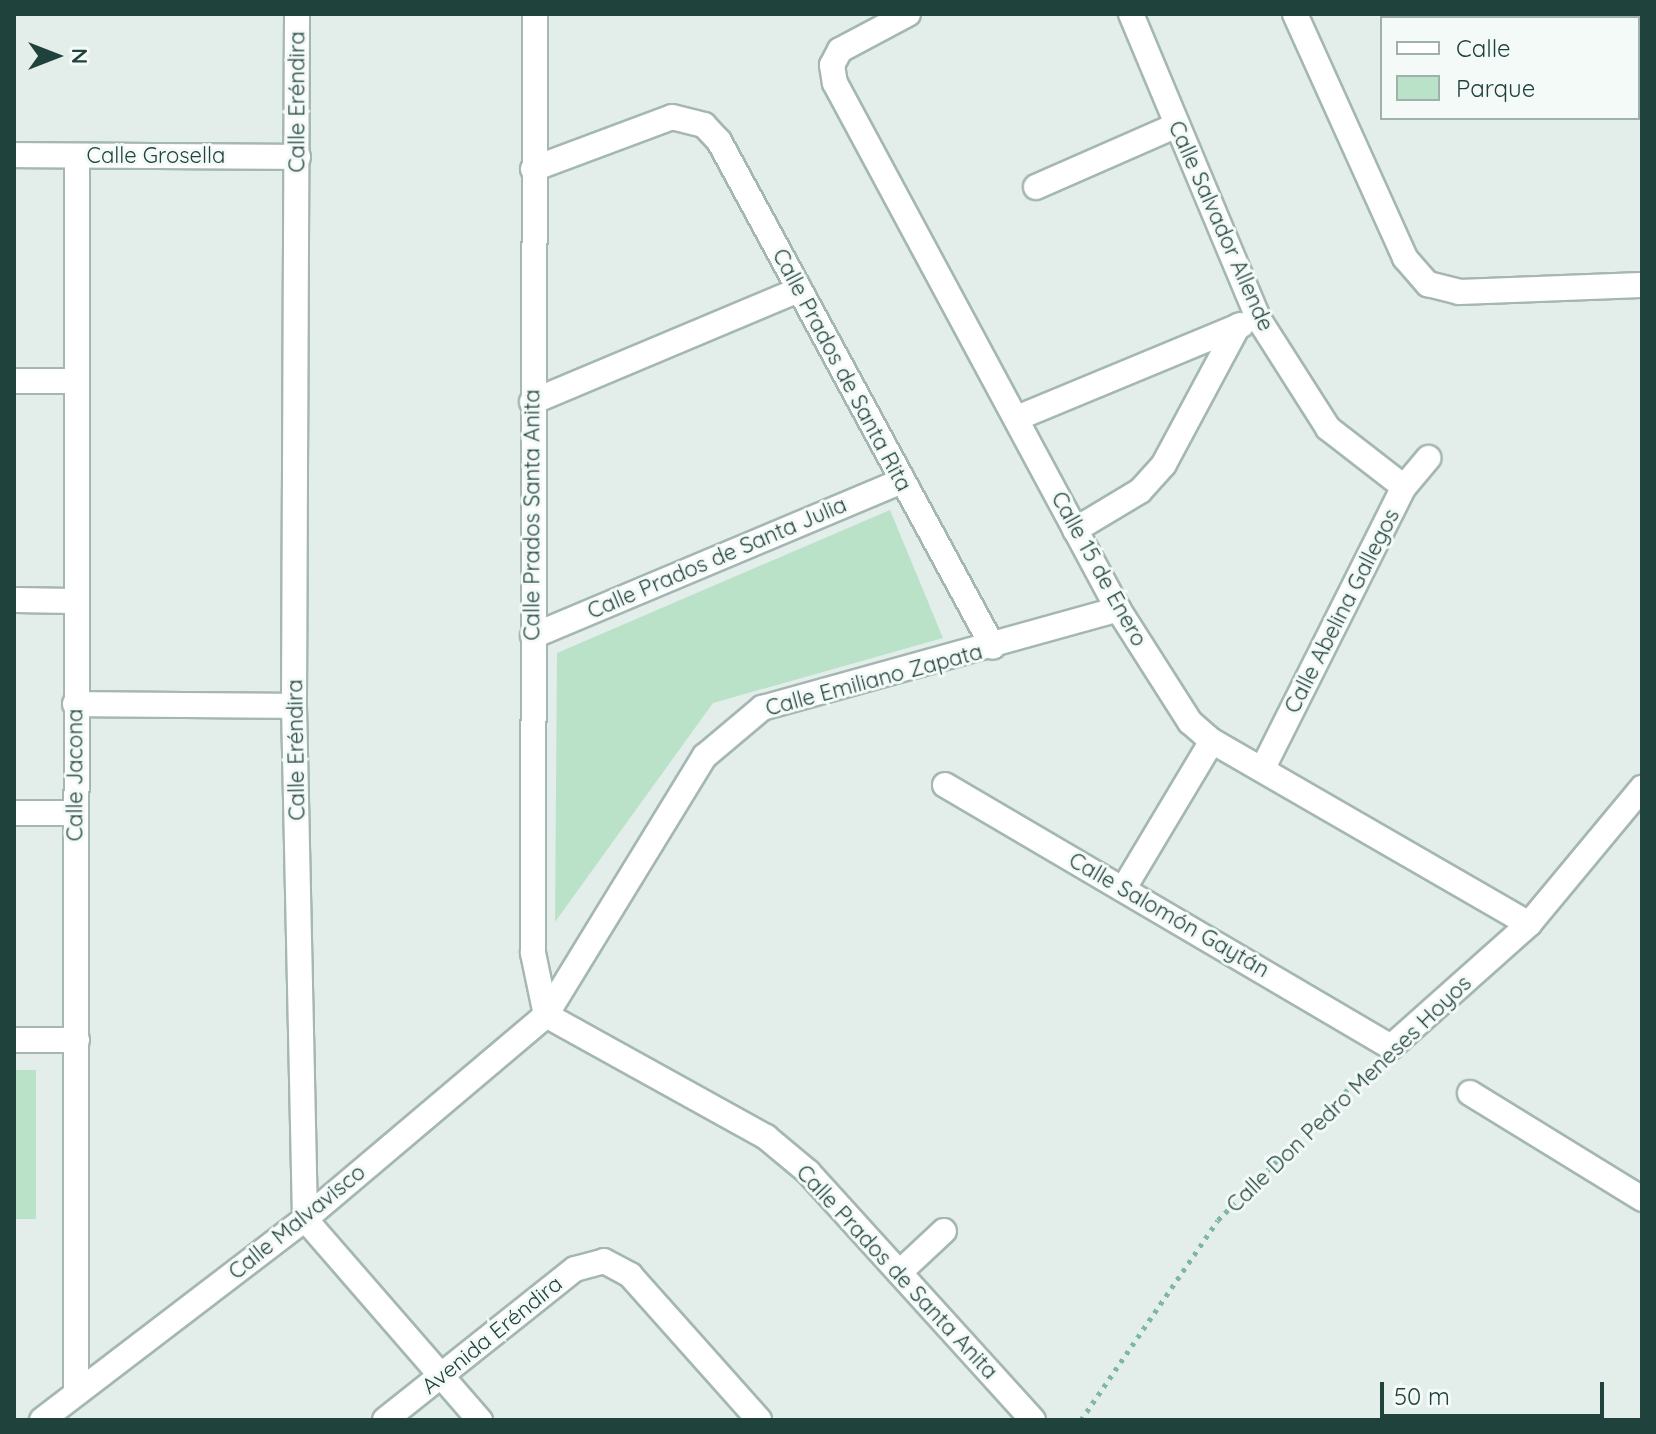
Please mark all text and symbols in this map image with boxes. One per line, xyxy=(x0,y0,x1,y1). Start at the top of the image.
north arrow xyxy=(16,16,96,96)
legend xyxy=(1380,16,1640,120)
street label: Calle Eréndira xyxy=(284,31,310,173)
text: Calle xyxy=(1456,33,1511,63)
text: N xyxy=(66,48,94,64)
text: Parque xyxy=(1456,73,1535,103)
street label: Calle Salvador Allende xyxy=(1163,117,1279,335)
street label: Calle Grosella xyxy=(87,143,225,169)
street label: Calle Prados de Santa Rita xyxy=(767,244,917,496)
street label: Calle Prados Santa Anita xyxy=(519,389,545,641)
street label: Calle 15 de Enero xyxy=(1046,487,1152,651)
street label: Calle Prados de Santa Julia xyxy=(584,491,850,625)
street label: Calle Abelina Gallegos xyxy=(1279,504,1405,718)
street label: Calle Emiliano Zapata xyxy=(763,638,985,722)
street label: Calle Eréndira xyxy=(282,679,310,821)
street label: Calle Jacona xyxy=(62,709,88,841)
street label: Calle Salomón Gaytán xyxy=(1064,847,1274,983)
street label: Calle Don Pedro Meneses Hoyos xyxy=(1221,970,1477,1218)
street label: Calle Malvavisco xyxy=(223,1159,371,1285)
street label: Calle Prados de Santa Anita xyxy=(791,1159,1003,1385)
street label: Avenida Eréndira xyxy=(417,1270,567,1400)
scale bar xyxy=(1384,1366,1608,1416)
text: 50 m xyxy=(1394,1381,1450,1411)

